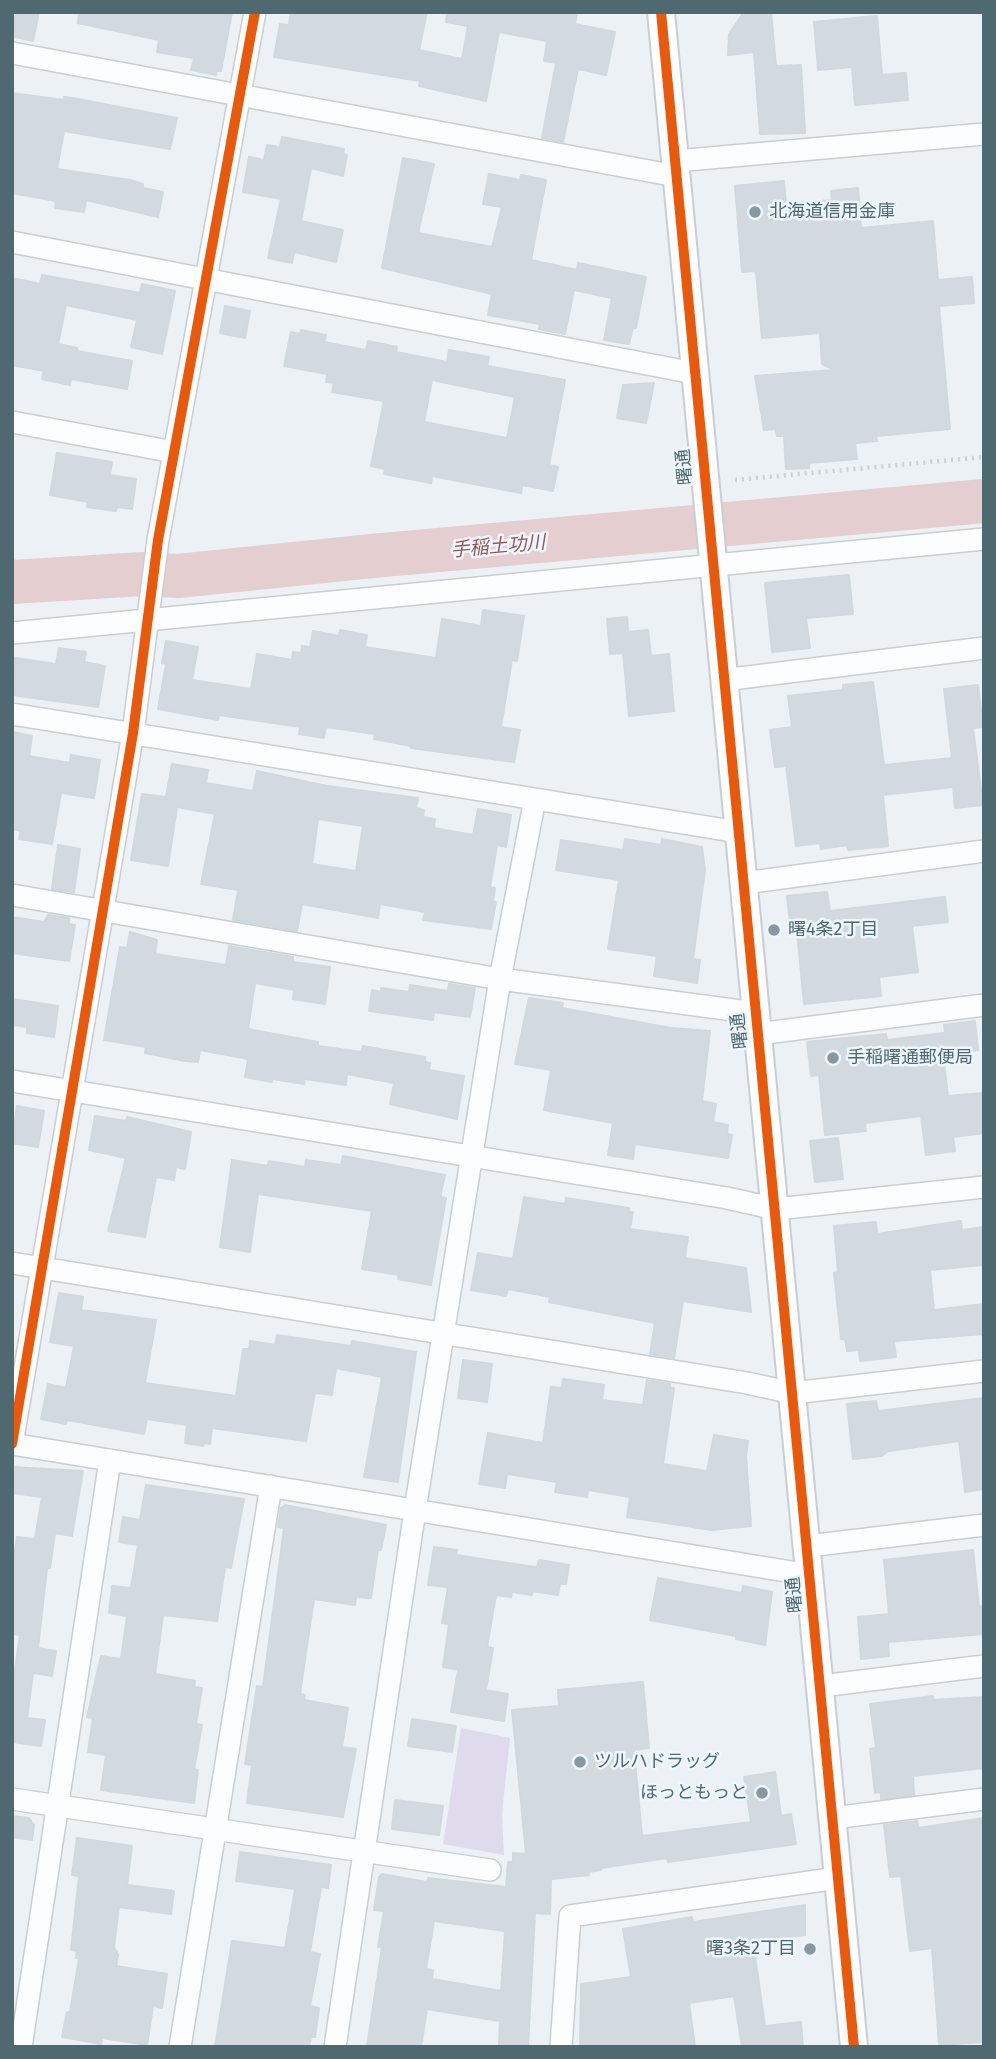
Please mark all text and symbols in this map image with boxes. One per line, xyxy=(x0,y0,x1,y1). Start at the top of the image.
place label: 北海道信用金庫 xyxy=(769,201,895,223)
marker: 北海道信用金庫 xyxy=(747,204,763,220)
street label: 曙通 xyxy=(673,448,697,486)
water label: 手稲土功川 xyxy=(450,532,546,562)
place label: 曙4条2丁目 xyxy=(788,919,878,941)
marker: 曙4条2丁目 xyxy=(766,922,782,938)
street label: 曙通 xyxy=(727,1012,753,1050)
place label: 手稲曙通郵便局 xyxy=(847,1047,973,1069)
marker: 手稲曙通郵便局 xyxy=(825,1050,841,1066)
street label: 曙通 xyxy=(783,1576,807,1614)
place label: ツルハドラッグ xyxy=(594,1751,720,1773)
marker: ツルハドラッグ xyxy=(572,1754,588,1770)
place label: ほっともっと xyxy=(640,1782,748,1804)
marker: ほっともっと xyxy=(754,1785,770,1801)
place label: 曙3条2丁目 xyxy=(706,1938,796,1960)
marker: 曙3条2丁目 xyxy=(802,1941,818,1957)

